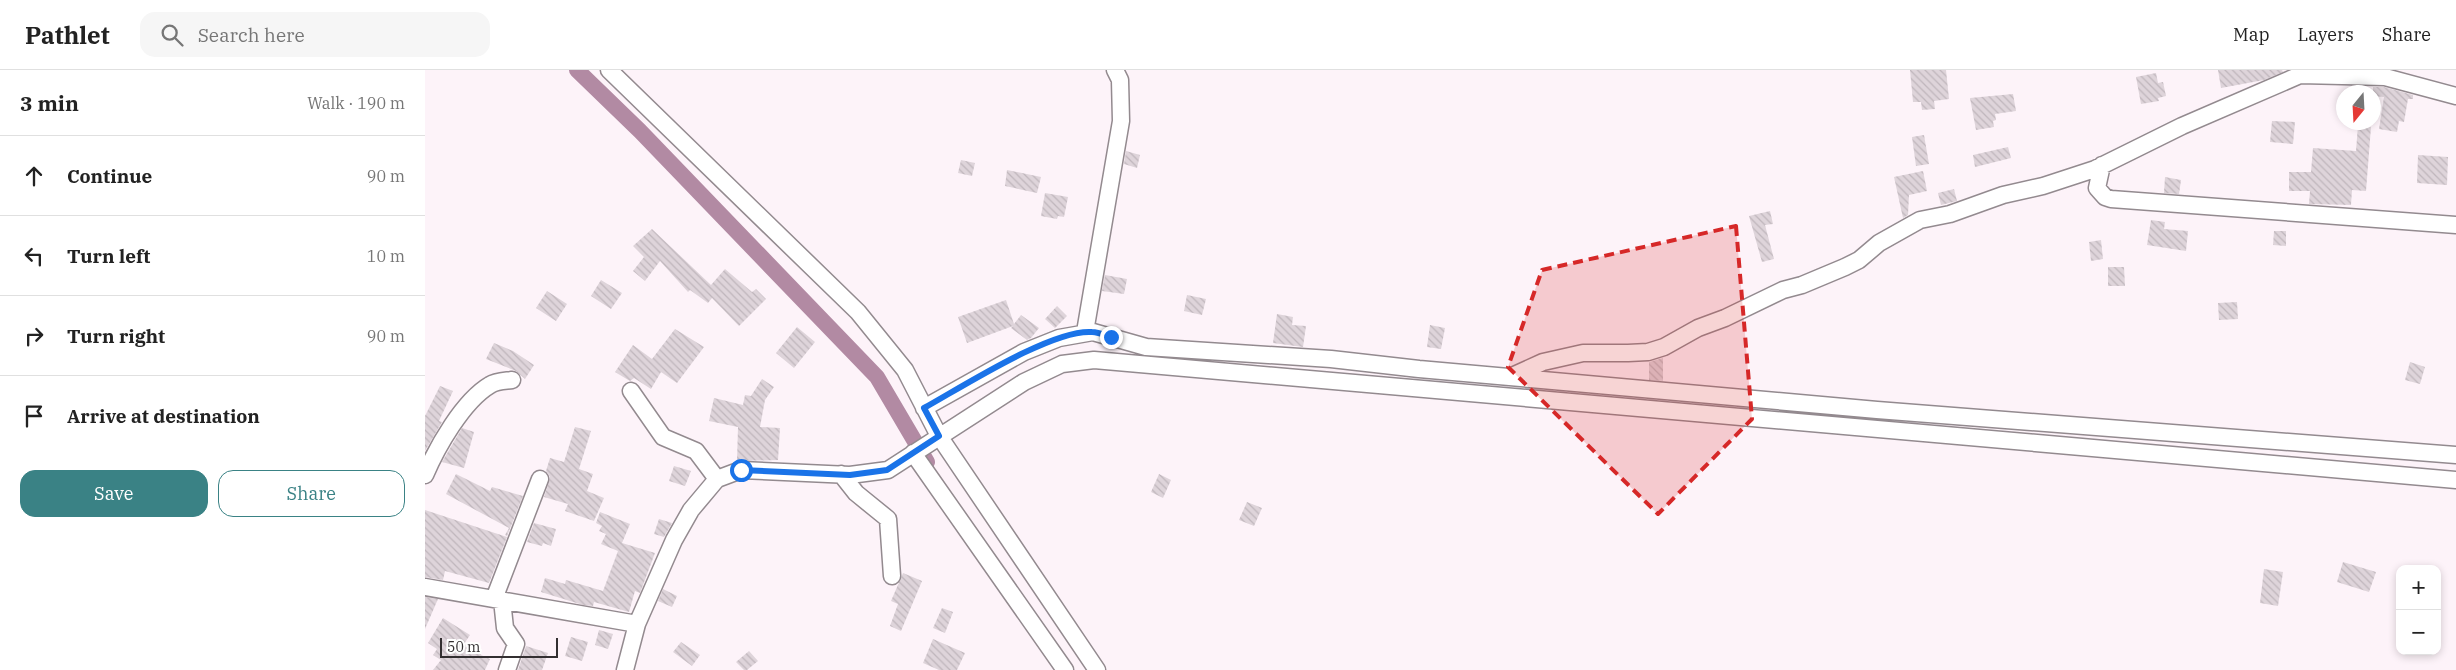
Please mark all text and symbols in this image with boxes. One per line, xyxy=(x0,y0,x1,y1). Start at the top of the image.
search box xyxy=(140,12,490,57)
text: Pathlet xyxy=(25,19,110,51)
icon: search xyxy=(158,21,186,49)
text: Search here xyxy=(198,23,305,47)
text: Map xyxy=(2233,23,2270,46)
text: Layers xyxy=(2298,23,2354,46)
text: Share xyxy=(2382,23,2431,46)
north arrow xyxy=(2336,85,2381,130)
text: 3 min xyxy=(20,89,79,117)
text: Walk · 190 m xyxy=(307,93,405,113)
icon: ahead xyxy=(20,162,48,190)
text: Continue xyxy=(67,164,152,188)
text: 90 m xyxy=(367,166,405,186)
icon: left xyxy=(20,242,48,270)
text: Turn left xyxy=(67,244,150,268)
text: 10 m xyxy=(367,246,405,266)
icon: right xyxy=(20,322,48,350)
text: Turn right xyxy=(67,324,165,348)
text: 90 m xyxy=(367,326,405,346)
route end xyxy=(1100,326,1123,349)
icon: arrive xyxy=(20,402,48,430)
text: Arrive at destination xyxy=(67,404,260,428)
route start xyxy=(730,459,753,482)
button: Save xyxy=(20,470,208,517)
button: Share xyxy=(218,470,405,517)
map controls xyxy=(2396,565,2441,655)
button: + xyxy=(2396,565,2441,610)
button: − xyxy=(2396,610,2441,655)
scale bar xyxy=(440,635,557,658)
text: 50 m xyxy=(447,638,480,656)

